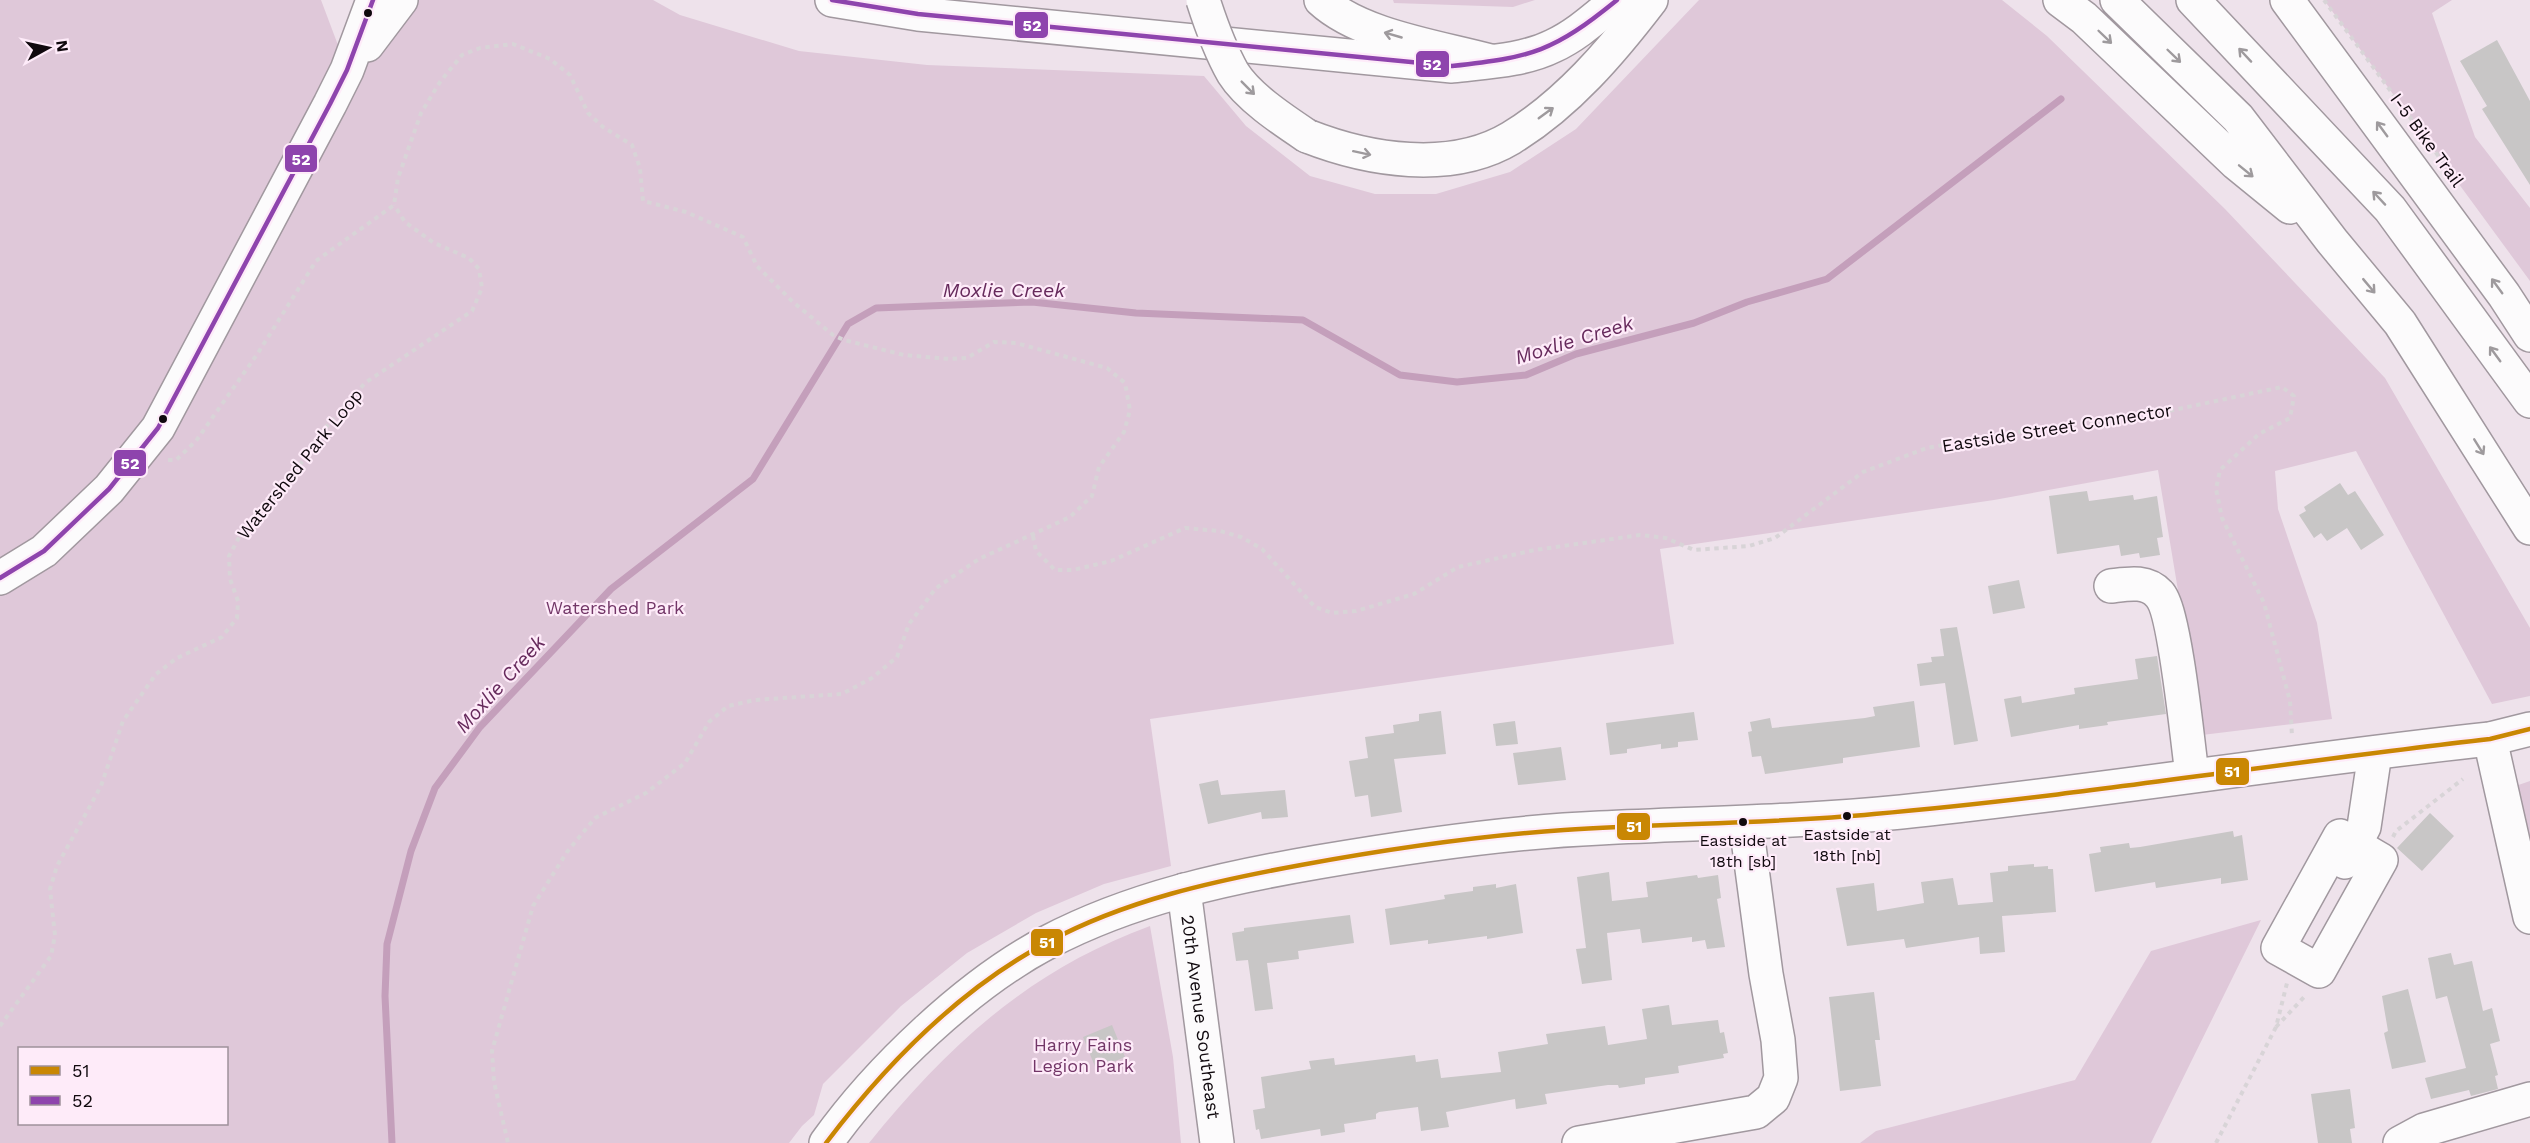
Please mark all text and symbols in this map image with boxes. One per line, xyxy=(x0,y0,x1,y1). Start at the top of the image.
unlabelled marker xyxy=(362,7,374,19)
line badge: 52 xyxy=(1014,11,1049,39)
text: 52 xyxy=(1023,16,1041,35)
north arrow xyxy=(18,18,78,78)
one-way arrow xyxy=(1384,29,1403,40)
one-way arrow xyxy=(2097,30,2112,45)
text: N xyxy=(52,39,73,53)
one-way arrow xyxy=(2167,48,2182,63)
one-way arrow xyxy=(2238,48,2253,63)
line badge: 52 xyxy=(1415,50,1450,78)
text: 52 xyxy=(1423,55,1441,74)
one-way arrow xyxy=(1241,81,1255,96)
street label: I-5 Bike Trail xyxy=(2386,89,2469,191)
one-way arrow xyxy=(1537,107,1553,119)
one-way arrow xyxy=(2376,122,2388,138)
line badge: 52 xyxy=(284,144,318,173)
one-way arrow xyxy=(1352,148,1372,159)
text: 52 xyxy=(292,150,310,169)
one-way arrow xyxy=(2238,165,2254,178)
one-way arrow xyxy=(2371,190,2386,205)
water label: Moxlie Creek xyxy=(943,278,1066,302)
one-way arrow xyxy=(2362,278,2376,293)
one-way arrow xyxy=(2491,279,2504,295)
water label: Moxlie Creek xyxy=(1512,310,1637,369)
one-way arrow xyxy=(2489,346,2502,362)
street label: Watershed Park Loop xyxy=(232,384,367,543)
street label: Eastside Street Connector xyxy=(1940,399,2173,456)
unlabelled marker xyxy=(157,413,169,425)
one-way arrow xyxy=(2473,438,2485,455)
line badge: 52 xyxy=(113,449,147,477)
text: 52 xyxy=(121,454,139,473)
park label: Watershed Park xyxy=(546,597,684,618)
water label: Moxlie Creek xyxy=(450,630,551,738)
line badge: 51 xyxy=(2215,757,2250,786)
text: 51 xyxy=(2224,762,2240,781)
marker: Eastside at 18th [nb] xyxy=(1841,810,1853,822)
line badge: 51 xyxy=(1616,812,1651,841)
marker: Eastside at 18th [sb] xyxy=(1737,816,1749,828)
text: 51 xyxy=(1626,817,1642,836)
place label: Eastside at 18th [nb] xyxy=(1803,825,1891,865)
place label: Eastside at 18th [sb] xyxy=(1699,831,1787,871)
street label: 20th Avenue Southeast xyxy=(1177,914,1225,1121)
line badge: 51 xyxy=(1030,928,1064,957)
text: 51 xyxy=(1039,933,1055,952)
park label: Harry Fains Legion Park xyxy=(1032,1034,1134,1076)
legend xyxy=(18,1047,228,1125)
text: 51 xyxy=(72,1060,90,1081)
text: 52 xyxy=(72,1090,93,1111)

